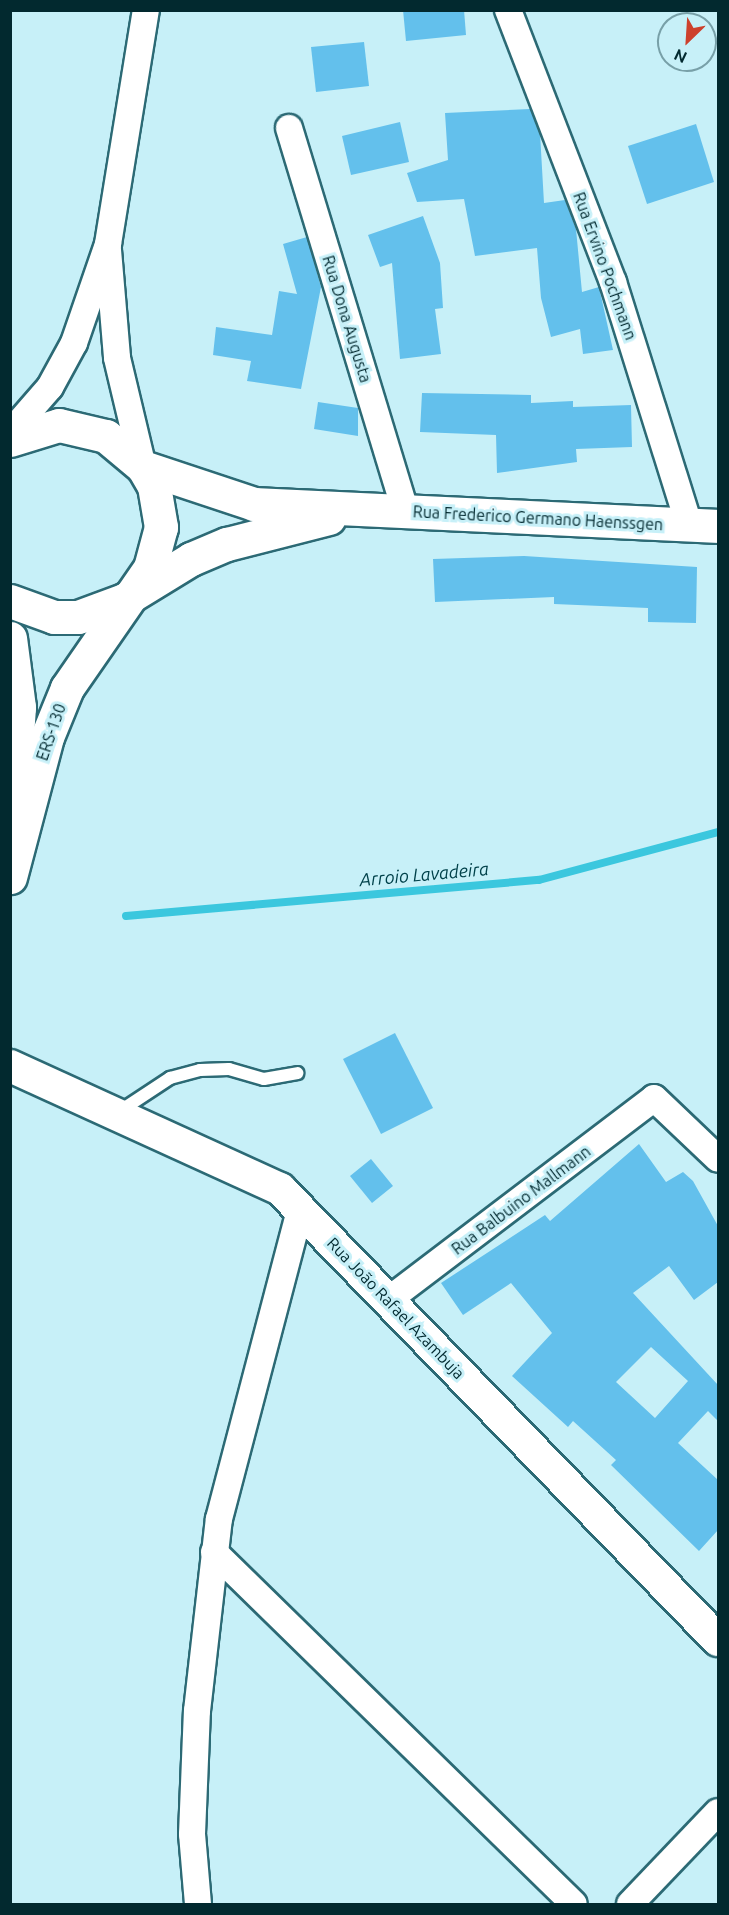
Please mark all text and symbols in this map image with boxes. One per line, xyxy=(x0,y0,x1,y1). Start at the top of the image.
north arrow xyxy=(657,12,717,72)
text: N xyxy=(671,46,689,67)
street label: Rua Ervino Pochmann xyxy=(569,189,641,343)
street label: Rua Dona Augusta xyxy=(319,253,375,385)
street label: Rua Frederico Germano Haenssgen xyxy=(412,502,664,534)
street label: ERS-130 xyxy=(32,701,70,763)
water label: Arroio Lavadeira xyxy=(358,858,490,890)
street label: Rua Balbuino Mallmann xyxy=(448,1142,594,1258)
street label: Rua João Rafael Azambuja xyxy=(323,1233,469,1383)

